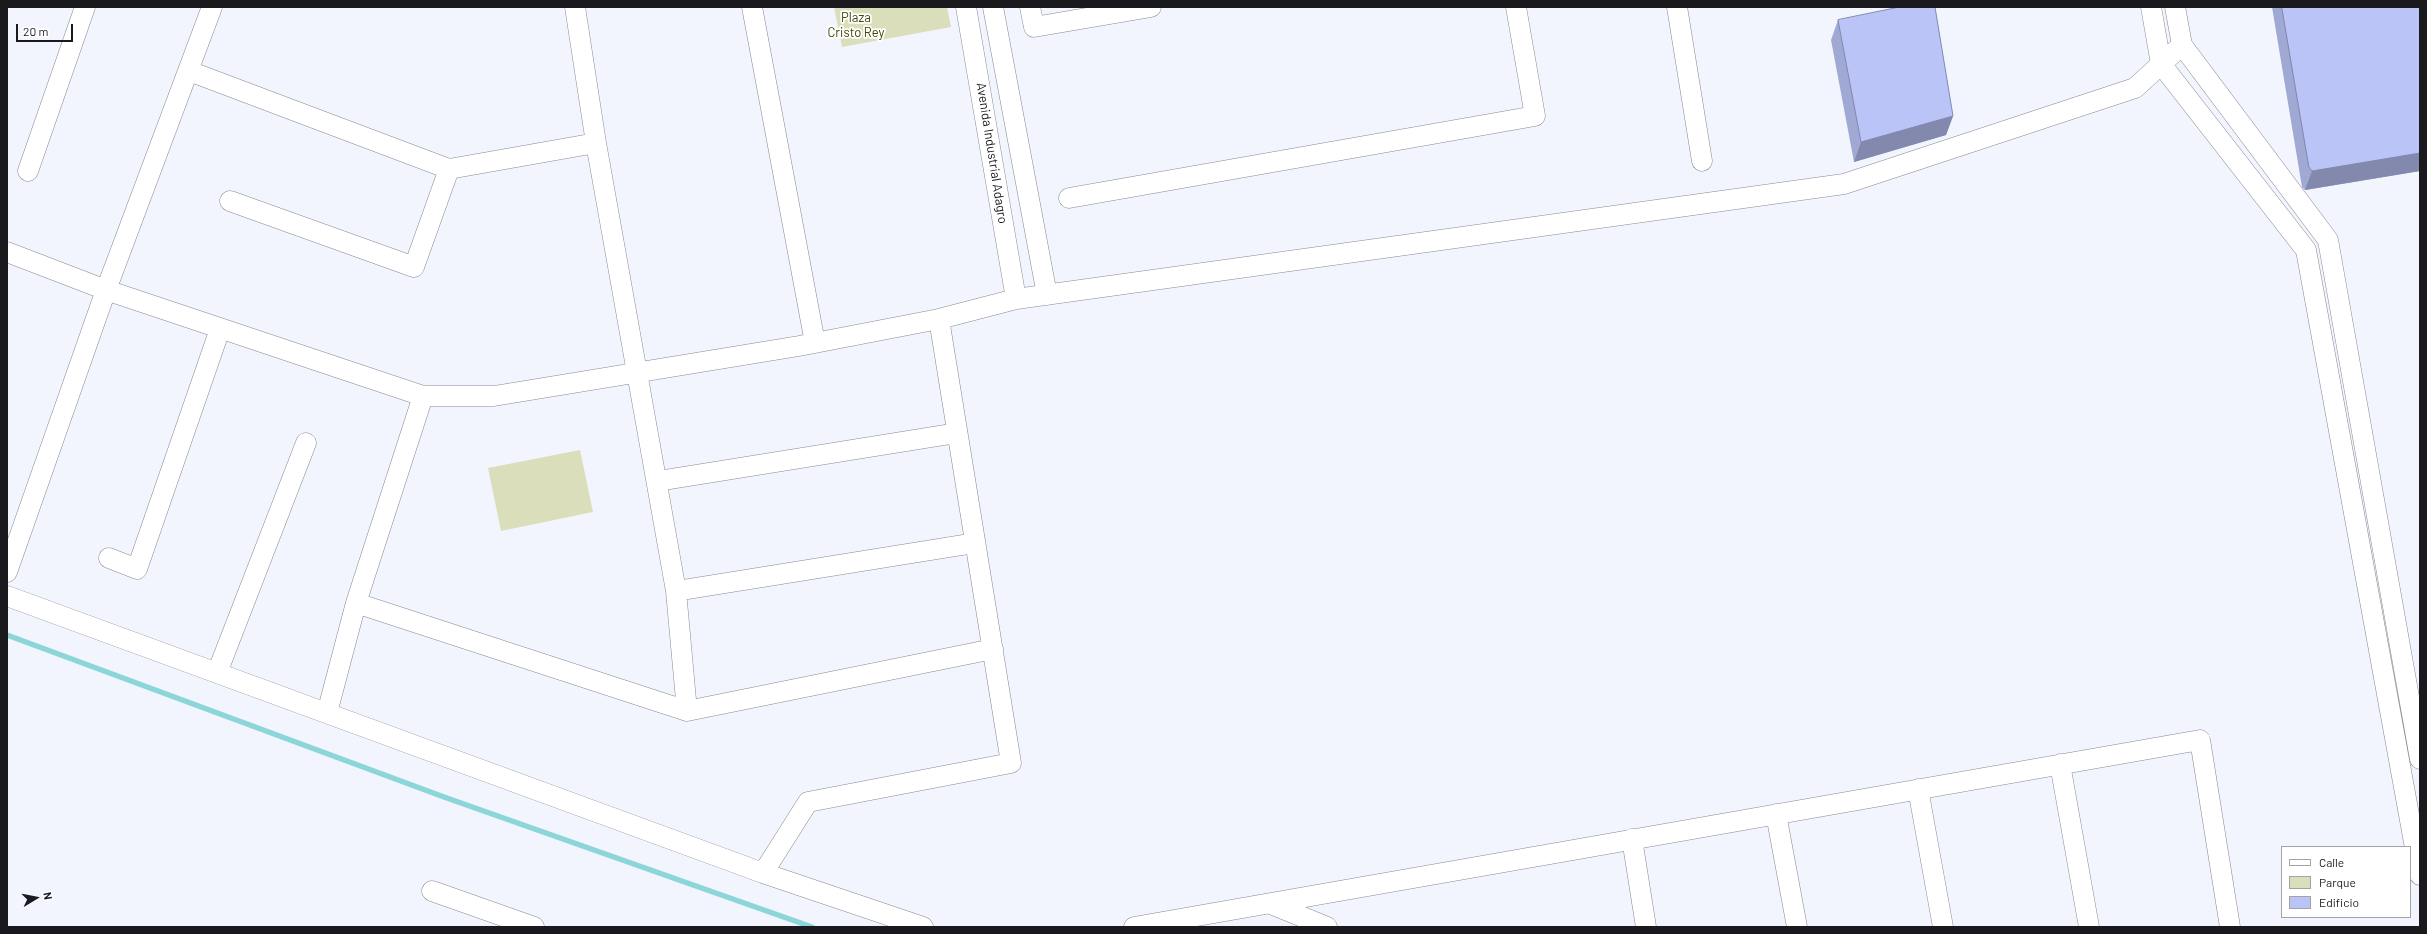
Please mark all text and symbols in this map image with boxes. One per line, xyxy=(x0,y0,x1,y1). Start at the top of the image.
park label: Plaza Cristo Rey xyxy=(827,10,885,41)
scale bar xyxy=(18,16,75,42)
text: 20 m xyxy=(23,24,49,38)
street label: Avenida Industrial Adagro xyxy=(973,81,1011,225)
legend xyxy=(2281,846,2411,918)
text: Calle xyxy=(2319,855,2344,869)
text: Parque xyxy=(2319,875,2356,889)
north arrow xyxy=(16,878,56,918)
text: N xyxy=(41,891,55,901)
text: Edificio xyxy=(2319,895,2359,909)

